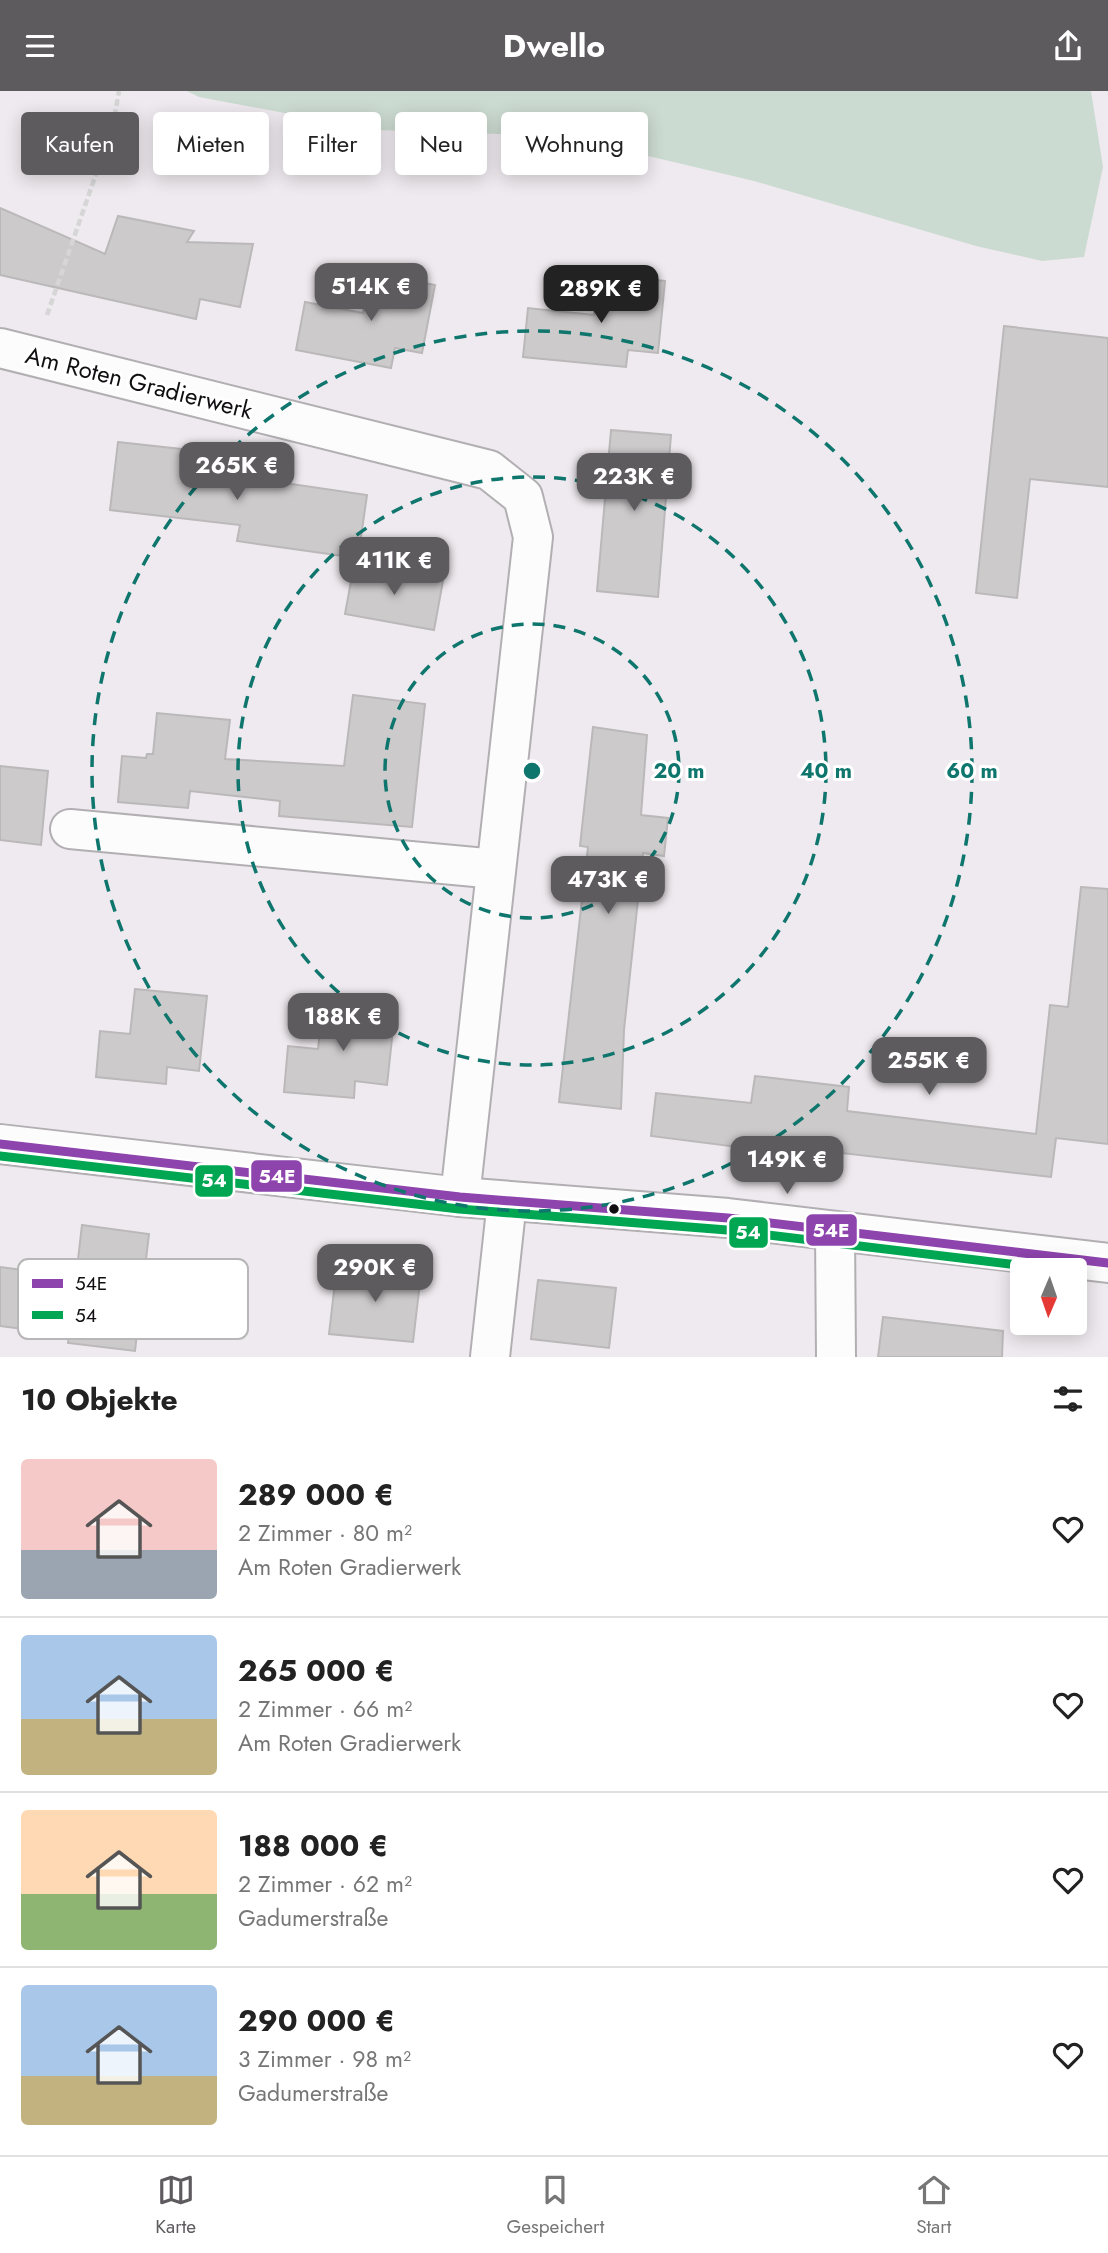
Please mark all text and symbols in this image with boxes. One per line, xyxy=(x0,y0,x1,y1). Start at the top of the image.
text: Dwello xyxy=(503,23,605,69)
icon: menu xyxy=(21,27,59,65)
icon: share xyxy=(1049,27,1087,65)
chip: Kaufen xyxy=(21,112,139,175)
chip: Mieten xyxy=(153,112,269,175)
chip: Filter xyxy=(283,112,381,175)
chip: Neu xyxy=(395,112,487,175)
chip: Wohnung xyxy=(501,112,648,175)
pin: 514K € xyxy=(314,264,428,323)
pin: 289K € xyxy=(544,265,658,325)
text: 514K € xyxy=(331,269,411,303)
text: 289K € xyxy=(560,271,642,305)
street label: Am Roten Gradierwerk xyxy=(22,337,257,428)
pin: 265K € xyxy=(180,443,294,502)
text: 265K € xyxy=(195,448,279,482)
pin: 223K € xyxy=(577,453,691,513)
text: 223K € xyxy=(593,459,675,493)
pin: 411K € xyxy=(337,538,451,597)
text: 411K € xyxy=(355,543,433,577)
text: 20 m xyxy=(653,756,705,786)
text: 40 m xyxy=(800,756,852,786)
text: 60 m xyxy=(946,756,998,786)
centre of rings xyxy=(520,759,544,783)
pin: 473K € xyxy=(551,857,665,916)
text: 473K € xyxy=(567,862,649,896)
pin: 188K € xyxy=(286,993,400,1053)
text: 188K € xyxy=(304,999,382,1033)
pin: 255K € xyxy=(872,1037,986,1097)
text: 255K € xyxy=(888,1043,970,1077)
pin: 149K € xyxy=(730,1137,844,1196)
text: 149K € xyxy=(746,1142,828,1176)
line badge: 54E xyxy=(250,1159,303,1193)
text: 54E xyxy=(259,1163,295,1190)
line badge: 54 xyxy=(194,1164,234,1198)
text: 54 xyxy=(201,1167,227,1194)
unlabelled marker xyxy=(607,1202,621,1216)
line badge: 54E xyxy=(805,1213,858,1247)
line badge: 54 xyxy=(728,1216,769,1249)
text: 54E xyxy=(813,1217,849,1244)
text: 54 xyxy=(735,1219,761,1246)
pin: 290K € xyxy=(318,1245,432,1304)
text: 290K € xyxy=(333,1250,417,1284)
north arrow xyxy=(1010,1258,1087,1335)
map controls xyxy=(1010,1258,1087,1335)
legend xyxy=(18,1259,248,1339)
text: 54E xyxy=(75,1270,107,1297)
text: 54 xyxy=(75,1302,97,1329)
text: 10 Objekte xyxy=(21,1378,178,1421)
icon: filters xyxy=(1049,1380,1087,1418)
text: 289 000 € xyxy=(238,1473,394,1516)
icon: home xyxy=(77,1487,161,1571)
icon: heart xyxy=(1049,1510,1087,1548)
text: 2 Zimmer · 80 m² xyxy=(238,1516,412,1550)
text: Am Roten Gradierwerk xyxy=(238,1550,461,1584)
text: 265 000 € xyxy=(238,1649,394,1692)
icon: home xyxy=(77,1663,161,1747)
icon: heart xyxy=(1049,1686,1087,1724)
text: 2 Zimmer · 66 m² xyxy=(238,1692,412,1726)
text: Am Roten Gradierwerk xyxy=(238,1726,461,1760)
text: 188 000 € xyxy=(238,1824,388,1867)
icon: home xyxy=(77,1838,161,1922)
icon: heart xyxy=(1049,1861,1087,1899)
text: 2 Zimmer · 62 m² xyxy=(238,1867,412,1901)
text: Gadumerstraße xyxy=(238,1901,388,1935)
text: 290 000 € xyxy=(238,1999,395,2042)
icon: home xyxy=(77,2013,161,2097)
icon: heart xyxy=(1049,2036,1087,2074)
text: 3 Zimmer · 98 m² xyxy=(238,2042,411,2076)
text: Gadumerstraße xyxy=(238,2076,388,2110)
tab: Karte xyxy=(155,2171,196,2240)
tab: Gespeichert xyxy=(507,2171,604,2240)
tab: Start xyxy=(915,2171,953,2240)

